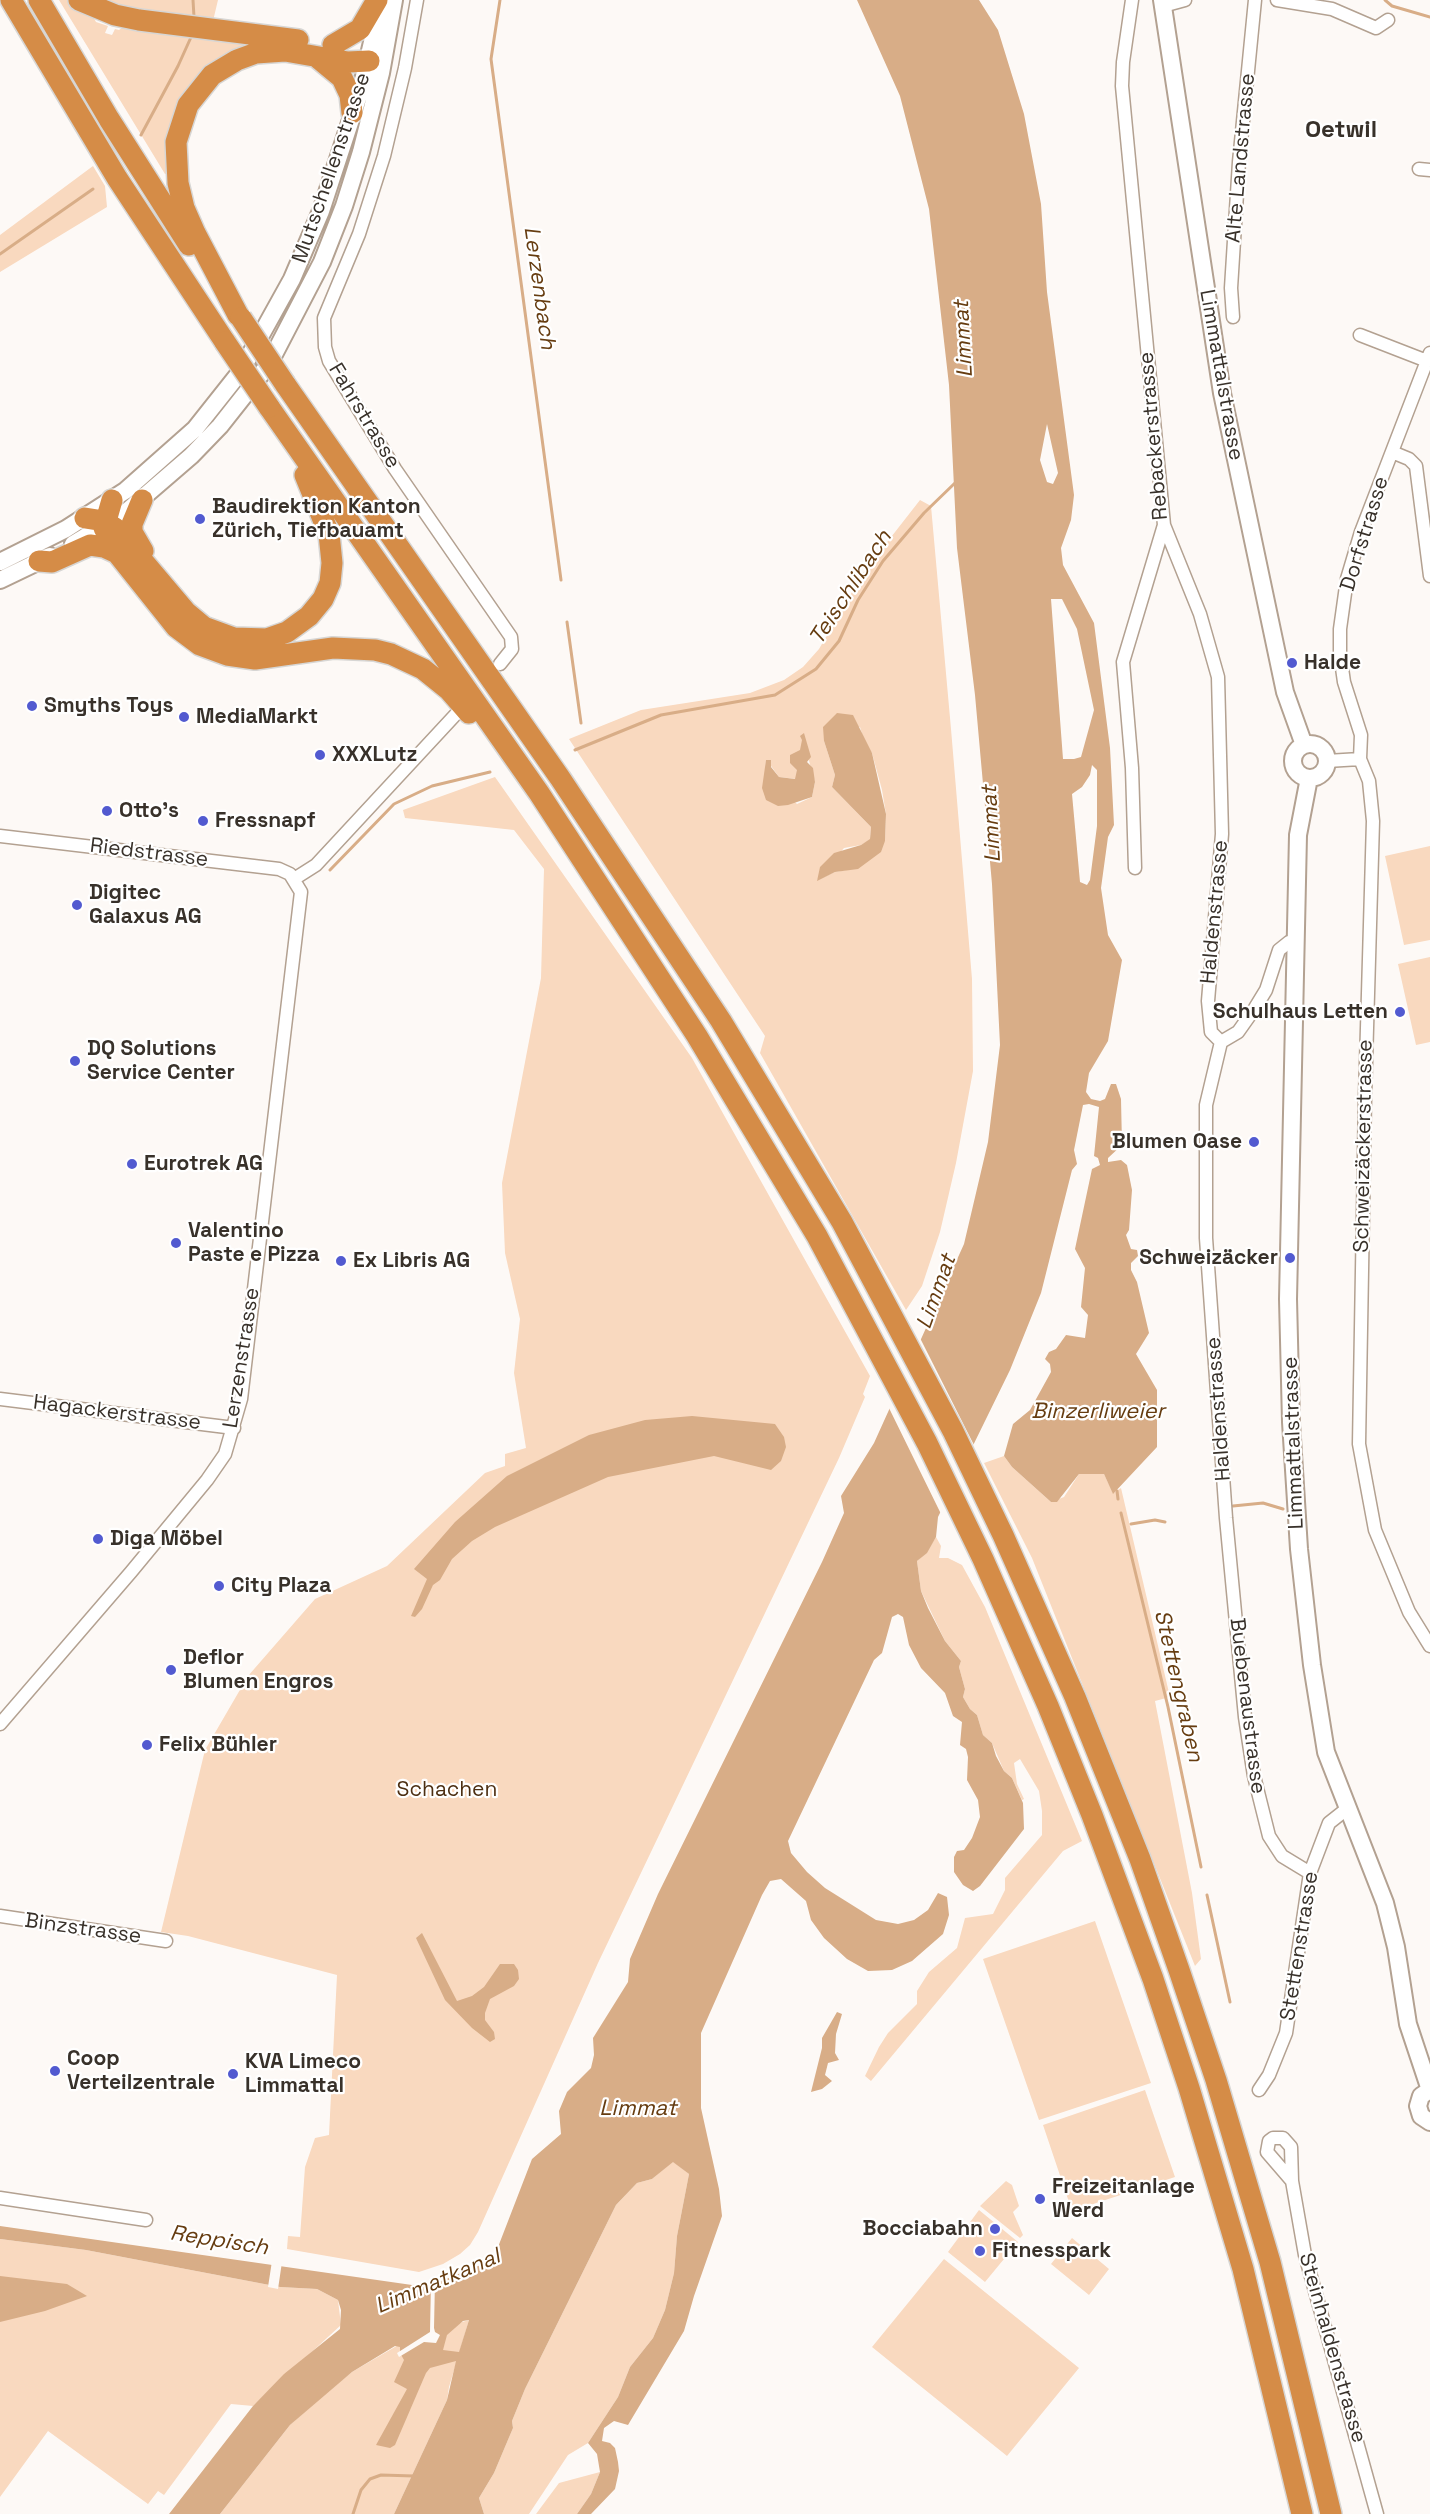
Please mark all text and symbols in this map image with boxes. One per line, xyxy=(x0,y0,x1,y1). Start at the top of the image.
street label: Mutschellenstrasse xyxy=(288,69,376,267)
street label: Alte Landstrasse xyxy=(1221,72,1261,244)
district label: Oetwil xyxy=(1305,116,1377,144)
water label: Lerzenbach xyxy=(517,225,561,351)
street label: Limmattalstrasse xyxy=(1194,288,1248,462)
water label: Limmat xyxy=(949,300,979,378)
street label: Rebackerstrasse xyxy=(1134,351,1174,521)
street label: Fahrstrasse xyxy=(323,359,405,473)
street label: Dorfstrasse xyxy=(1336,474,1394,594)
place label: Baudirektion Kanton Zürich, Tiefbauamt xyxy=(212,494,421,544)
marker: Baudirektion Kanton Zürich, Tiefbauamt xyxy=(193,512,207,526)
water label: Teischlibach xyxy=(804,526,898,650)
place label: Halde xyxy=(1304,650,1361,676)
marker: Halde xyxy=(1285,656,1299,670)
place label: Smyths Toys xyxy=(44,693,173,719)
marker: Smyths Toys xyxy=(25,699,39,713)
place label: MediaMarkt xyxy=(196,704,318,730)
marker: MediaMarkt xyxy=(177,710,191,724)
place label: XXXLutz xyxy=(332,742,417,768)
marker: XXXLutz xyxy=(313,748,327,762)
water label: Limmat xyxy=(977,785,1007,863)
place label: Otto's xyxy=(119,798,179,824)
marker: Otto's xyxy=(100,804,114,818)
place label: Fressnapf xyxy=(215,808,316,834)
marker: Fressnapf xyxy=(196,814,210,828)
street label: Riedstrasse xyxy=(88,833,210,873)
street label: Haldenstrasse xyxy=(1196,839,1234,985)
place label: Digitec Galaxus AG xyxy=(89,880,202,930)
marker: Digitec Galaxus AG xyxy=(70,898,84,912)
place label: Schulhaus Letten xyxy=(1213,999,1388,1025)
marker: Schulhaus Letten xyxy=(1393,1005,1407,1019)
place label: DQ Solutions Service Center xyxy=(87,1036,235,1086)
street label: Schweizäckerstrasse xyxy=(1350,1039,1378,1253)
marker: DQ Solutions Service Center xyxy=(68,1054,82,1068)
place label: Blumen Oase xyxy=(1112,1129,1242,1155)
marker: Blumen Oase xyxy=(1247,1135,1261,1149)
place label: Eurotrek AG xyxy=(144,1151,263,1177)
marker: Eurotrek AG xyxy=(125,1157,139,1171)
place label: Valentino Paste e Pizza xyxy=(188,1218,320,1268)
marker: Valentino Paste e Pizza xyxy=(169,1236,183,1250)
place label: Schweizäcker xyxy=(1139,1245,1278,1271)
place label: Ex Libris AG xyxy=(353,1248,470,1274)
water label: Limmat xyxy=(911,1251,963,1333)
marker: Schweizäcker xyxy=(1283,1251,1297,1265)
marker: Ex Libris AG xyxy=(334,1254,348,1268)
street label: Lerzenstrasse xyxy=(218,1286,266,1430)
street label: Haldenstrasse xyxy=(1201,1336,1237,1482)
street label: Limmattalstrasse xyxy=(1278,1356,1310,1530)
street label: Hagackerstrasse xyxy=(32,1390,202,1436)
water label: Binzerliweier xyxy=(1031,1399,1165,1425)
place label: Diga Möbel xyxy=(110,1526,223,1552)
marker: Diga Möbel xyxy=(91,1532,105,1546)
place label: City Plaza xyxy=(231,1573,331,1599)
marker: City Plaza xyxy=(212,1579,226,1593)
water label: Stettengraben xyxy=(1148,1607,1208,1765)
street label: Buebenaustrasse xyxy=(1224,1616,1270,1796)
place label: Deflor Blumen Engros xyxy=(183,1645,334,1695)
marker: Deflor Blumen Engros xyxy=(164,1663,178,1677)
place label: Felix Bühler xyxy=(159,1732,277,1758)
marker: Felix Bühler xyxy=(140,1738,154,1752)
park label: Schachen xyxy=(397,1777,497,1803)
street label: Stettenstrasse xyxy=(1276,1869,1324,2023)
street label: Binzstrasse xyxy=(23,1908,143,1950)
place label: Coop Verteilzentrale xyxy=(67,2046,215,2096)
place label: KVA Limeco Limmattal xyxy=(245,2049,361,2099)
marker: Coop Verteilzentrale xyxy=(48,2064,62,2078)
marker: KVA Limeco Limmattal xyxy=(226,2067,240,2081)
water label: Limmat xyxy=(599,2096,677,2122)
place label: Freizeitanlage Werd xyxy=(1052,2174,1195,2224)
marker: Freizeitanlage Werd xyxy=(1033,2192,1047,2206)
place label: Bocciabahn xyxy=(862,2216,983,2242)
water label: Reppisch xyxy=(168,2220,270,2262)
marker: Bocciabahn xyxy=(988,2222,1002,2236)
place label: Fitnesspark xyxy=(992,2238,1111,2264)
water label: Limmatkanal xyxy=(372,2244,504,2320)
marker: Fitnesspark xyxy=(973,2244,987,2258)
street label: Steinhaldenstrasse xyxy=(1293,2250,1371,2446)

